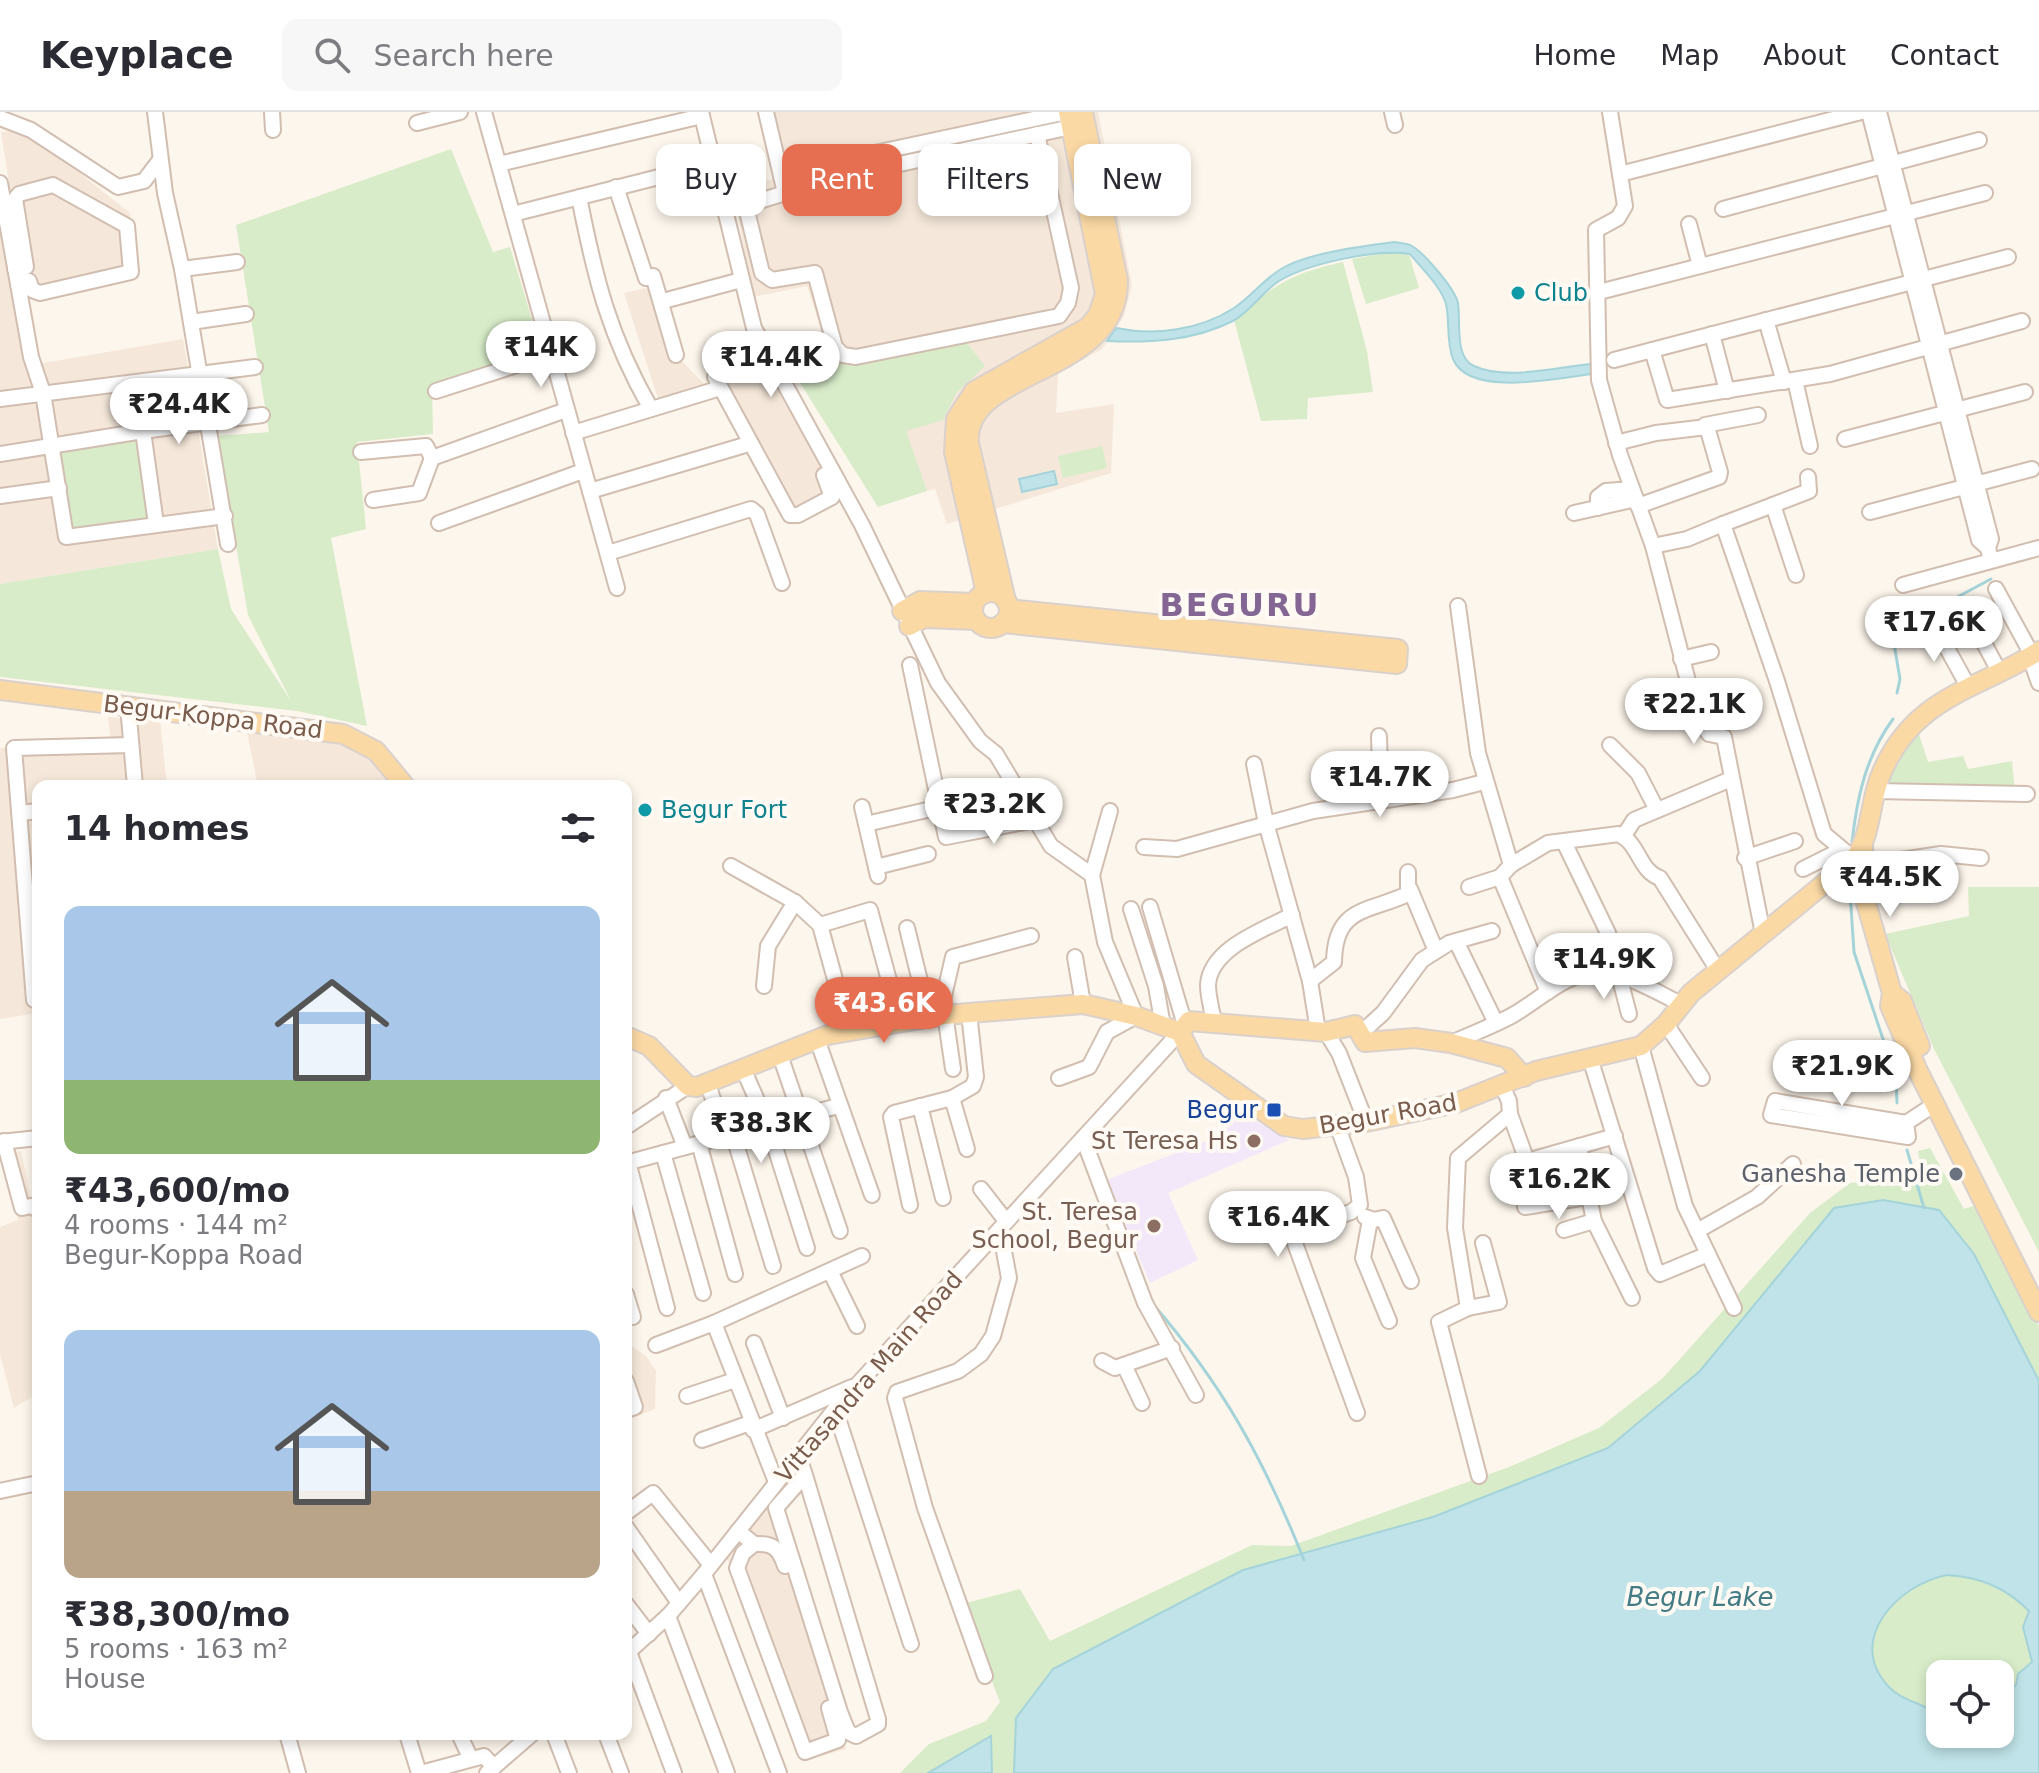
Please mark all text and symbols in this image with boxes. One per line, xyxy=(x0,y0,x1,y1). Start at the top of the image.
search box xyxy=(282,19,842,91)
text: Keyplace xyxy=(40,33,234,77)
icon: search xyxy=(310,33,354,77)
text: Search here xyxy=(374,38,554,73)
text: Home xyxy=(1533,39,1616,72)
text: Map xyxy=(1660,39,1719,72)
text: About xyxy=(1763,39,1846,72)
text: Contact xyxy=(1890,39,1999,72)
chip: Buy xyxy=(656,144,766,216)
chip: Rent xyxy=(782,144,902,216)
chip: Filters xyxy=(918,144,1058,216)
chip: New xyxy=(1074,144,1191,216)
place label: Club xyxy=(1534,279,1588,307)
marker: Club xyxy=(1509,284,1527,302)
pin: ₹14K xyxy=(494,321,588,389)
pin: ₹14.4K xyxy=(706,331,836,399)
text: ₹14K xyxy=(504,332,578,362)
text: ₹14.4K xyxy=(720,342,822,372)
pin: ₹24.4K xyxy=(114,378,244,446)
text: ₹24.4K xyxy=(128,389,230,419)
district label: BEGURU xyxy=(1159,586,1321,624)
pin: ₹17.6K xyxy=(1869,596,1999,664)
text: ₹17.6K xyxy=(1883,607,1985,637)
pin: ₹22.1K xyxy=(1629,678,1759,746)
text: ₹22.1K xyxy=(1643,689,1745,719)
street label: Begur-Koppa Road xyxy=(102,690,324,744)
pin: ₹14.7K xyxy=(1315,751,1445,819)
text: ₹14.7K xyxy=(1329,762,1431,792)
pin: ₹23.2K xyxy=(929,778,1059,846)
text: ₹23.2K xyxy=(943,789,1045,819)
place label: Begur Fort xyxy=(661,796,787,824)
marker: Begur Fort xyxy=(636,801,654,819)
icon: filters xyxy=(556,806,600,850)
text: 14 homes xyxy=(64,808,249,848)
pin: ₹44.5K xyxy=(1825,851,1955,919)
text: ₹44.5K xyxy=(1839,862,1941,892)
pin: ₹14.9K xyxy=(1539,933,1669,1001)
text: ₹14.9K xyxy=(1553,944,1655,974)
icon: home xyxy=(260,958,404,1102)
pin: ₹43.6K xyxy=(819,977,949,1045)
text: ₹43.6K xyxy=(833,988,935,1018)
pin: ₹21.9K xyxy=(1777,1040,1907,1108)
text: ₹21.9K xyxy=(1791,1051,1893,1081)
street label: Begur Road xyxy=(1317,1088,1459,1140)
place label: Begur xyxy=(1186,1096,1258,1124)
pin: ₹38.3K xyxy=(696,1097,826,1165)
marker: Begur xyxy=(1265,1101,1283,1119)
text: ₹38.3K xyxy=(710,1108,812,1138)
place label: St Teresa Hs xyxy=(1091,1127,1238,1155)
marker: St Teresa Hs xyxy=(1245,1132,1263,1150)
pin: ₹16.2K xyxy=(1494,1153,1624,1221)
place label: Ganesha Temple xyxy=(1741,1160,1940,1188)
text: ₹16.2K xyxy=(1508,1164,1610,1194)
marker: Ganesha Temple xyxy=(1947,1165,1965,1183)
text: ₹43,600/mo xyxy=(64,1170,290,1210)
pin: ₹16.4K xyxy=(1213,1191,1343,1259)
place label: St. Teresa School, Begur xyxy=(972,1198,1138,1254)
text: ₹16.4K xyxy=(1227,1202,1329,1232)
text: 4 rooms · 144 m² xyxy=(64,1210,288,1240)
marker: St. Teresa School, Begur xyxy=(1145,1217,1163,1235)
text: Begur-Koppa Road xyxy=(64,1240,303,1270)
street label: Vittasandra Main Road xyxy=(770,1266,968,1488)
icon: home xyxy=(260,1382,404,1526)
water label: Begur Lake xyxy=(1626,1582,1774,1612)
text: ₹38,300/mo xyxy=(64,1594,290,1634)
text: 5 rooms · 163 m² xyxy=(64,1634,288,1664)
map controls xyxy=(1926,1660,2014,1748)
button: locate xyxy=(1926,1660,2014,1748)
text: House xyxy=(64,1664,145,1694)

